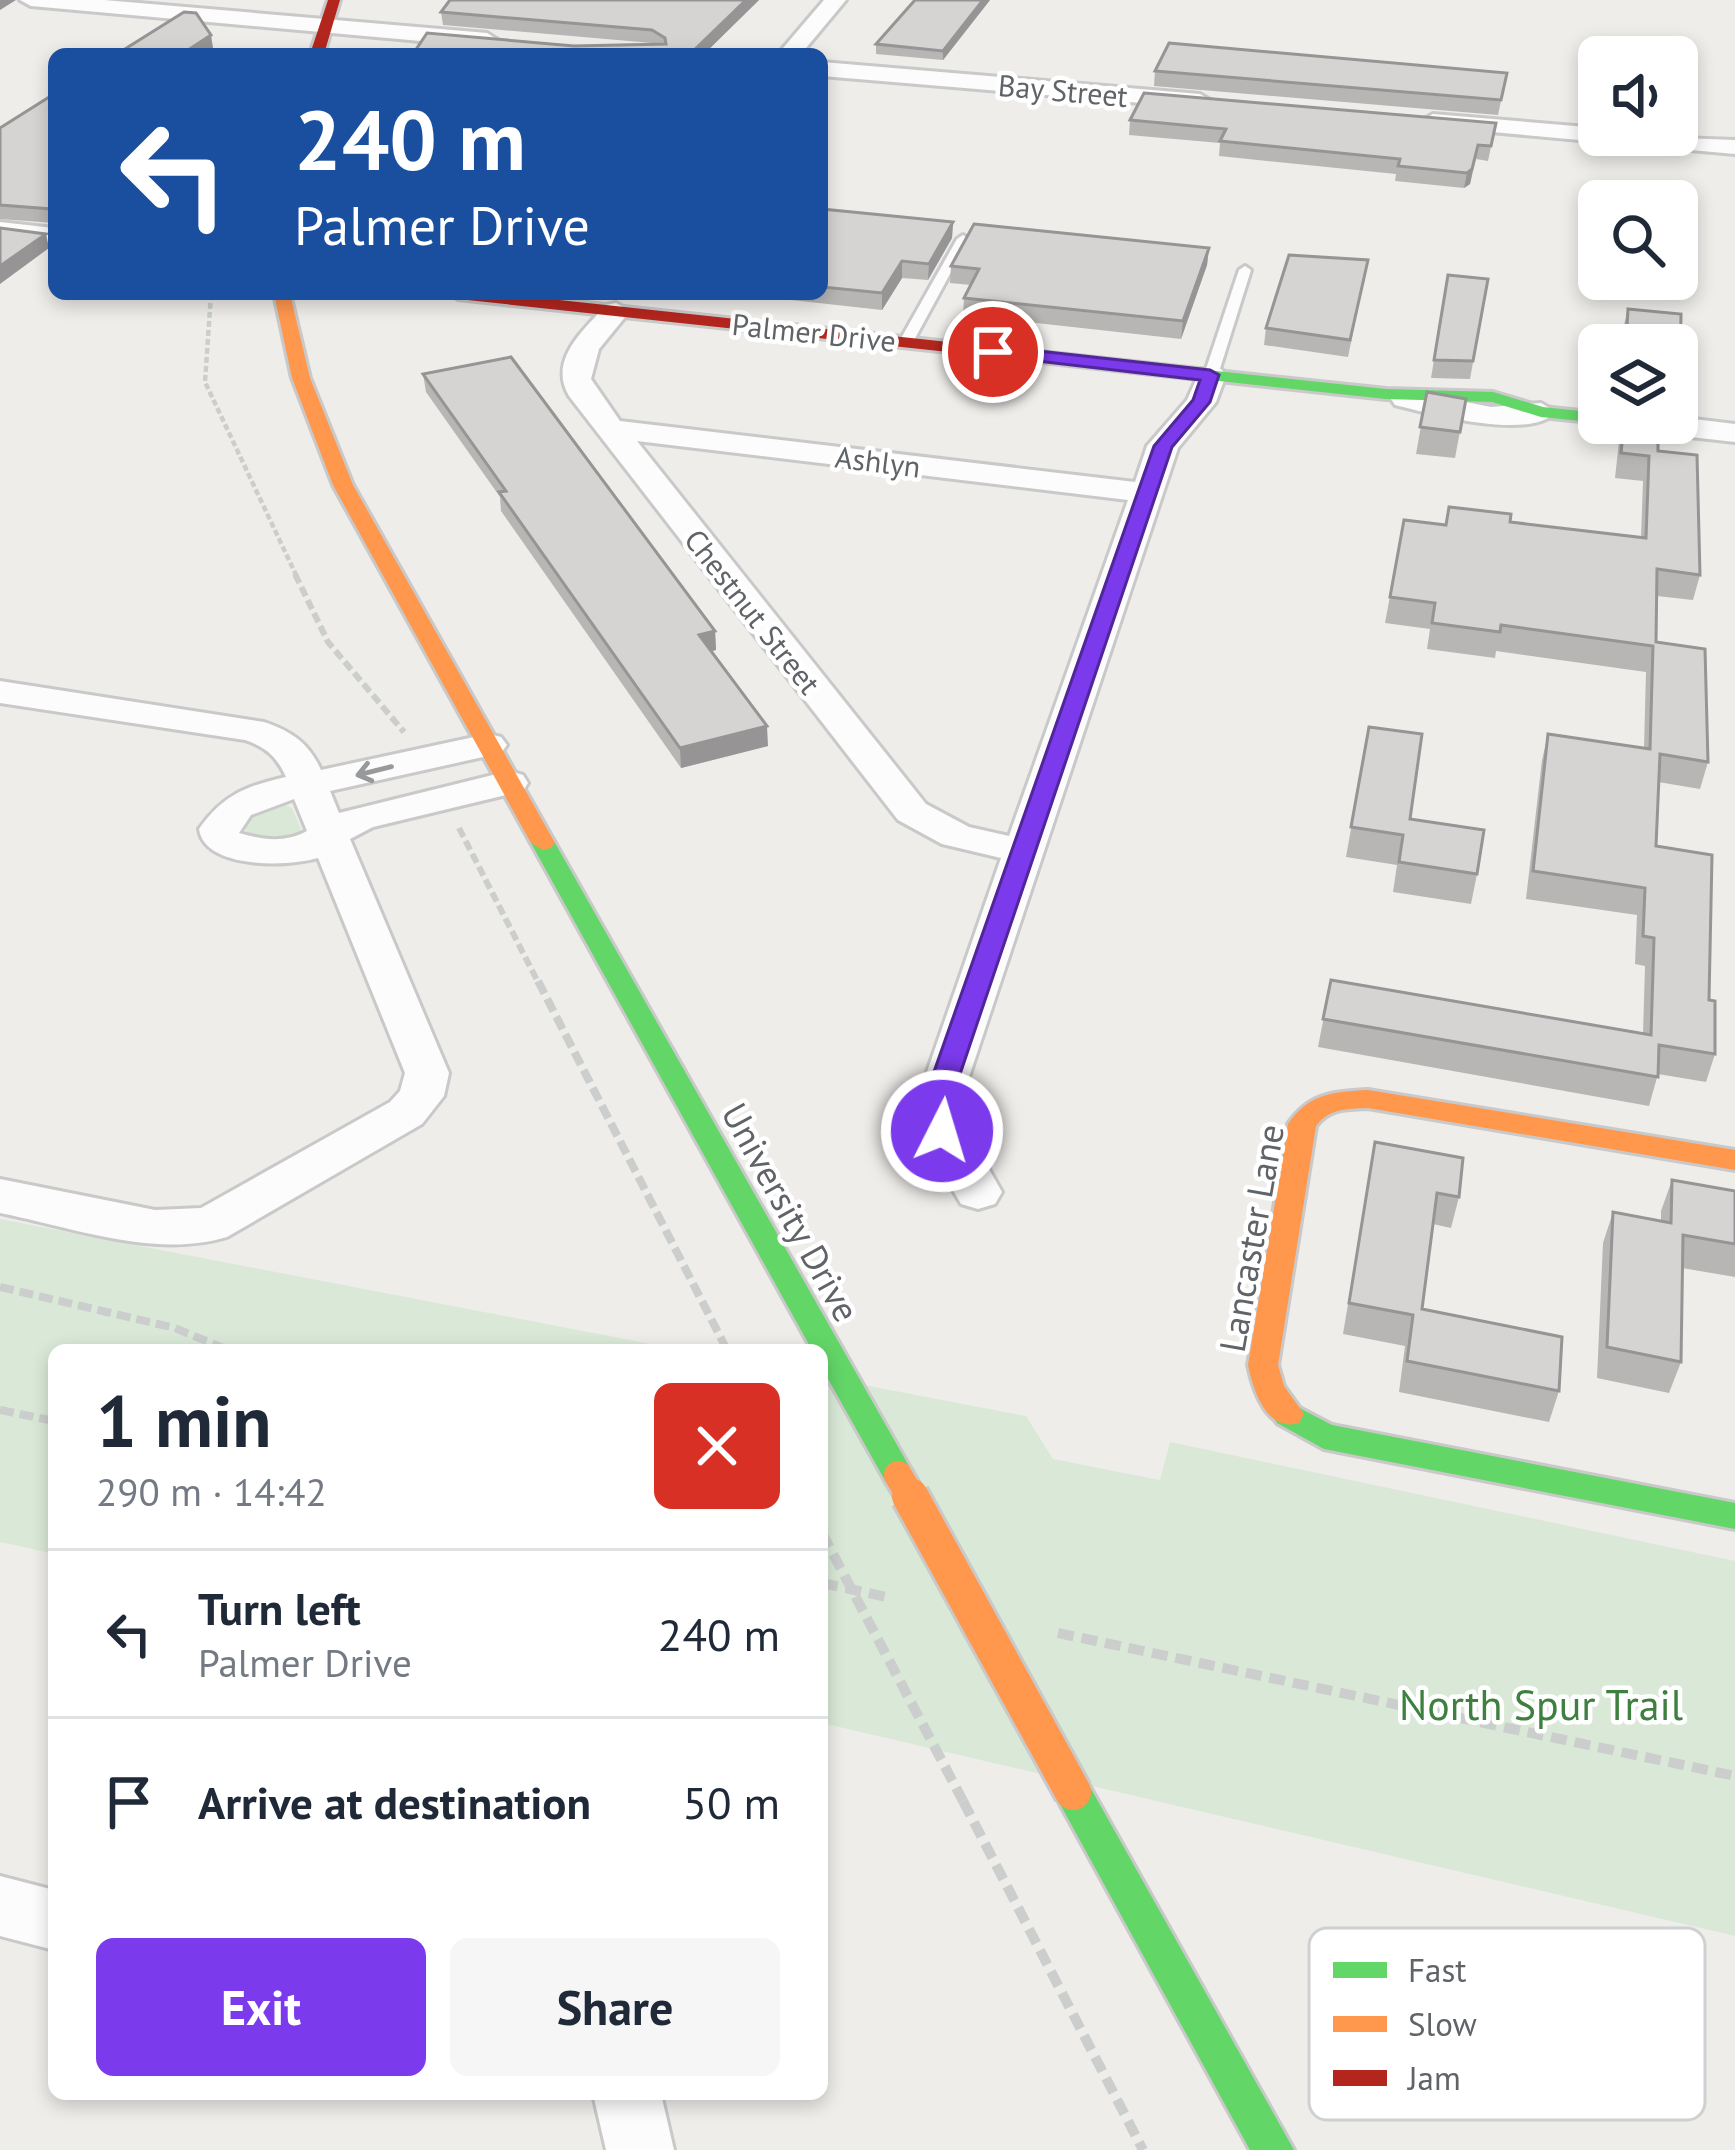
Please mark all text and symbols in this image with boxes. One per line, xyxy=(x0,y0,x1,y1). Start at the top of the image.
map controls xyxy=(1578,36,1698,444)
button: sound xyxy=(1578,36,1698,156)
street label: Bay Street xyxy=(997,65,1129,115)
text: 240 m xyxy=(294,84,526,193)
icon: left xyxy=(96,96,252,252)
button: search xyxy=(1578,180,1698,300)
text: Palmer Drive xyxy=(294,190,590,260)
pin xyxy=(942,301,1044,403)
street label: Palmer Drive xyxy=(730,304,898,360)
icon: arrive xyxy=(960,319,1026,385)
button: layers xyxy=(1578,324,1698,444)
street label: Ashlyn xyxy=(833,436,923,486)
street label: Chestnut Street xyxy=(676,521,830,701)
one-way arrow xyxy=(355,761,393,783)
position arrow xyxy=(879,1068,1005,1194)
street label: University Drive xyxy=(712,1094,870,1330)
street label: Lancaster Lane xyxy=(1208,1120,1294,1356)
text: 1 min xyxy=(96,1374,272,1467)
button: close xyxy=(654,1383,780,1509)
text: 290 m · 14:42 xyxy=(96,1466,327,1517)
text: Turn left xyxy=(198,1579,361,1637)
icon: left xyxy=(96,1601,162,1667)
text: 240 m xyxy=(658,1605,780,1663)
text: Palmer Drive xyxy=(198,1637,412,1688)
park label: North Spur Trail xyxy=(1399,1677,1683,1732)
icon: arrive xyxy=(96,1769,162,1835)
text: Arrive at destination xyxy=(198,1773,591,1831)
text: 50 m xyxy=(682,1773,780,1831)
legend xyxy=(1309,1928,1705,2120)
button: Exit xyxy=(96,1938,426,2076)
button: Share xyxy=(450,1938,780,2076)
text: Fast xyxy=(1408,1948,1467,1991)
text: Slow xyxy=(1408,2002,1477,2045)
text: Jam xyxy=(1406,2056,1461,2099)

